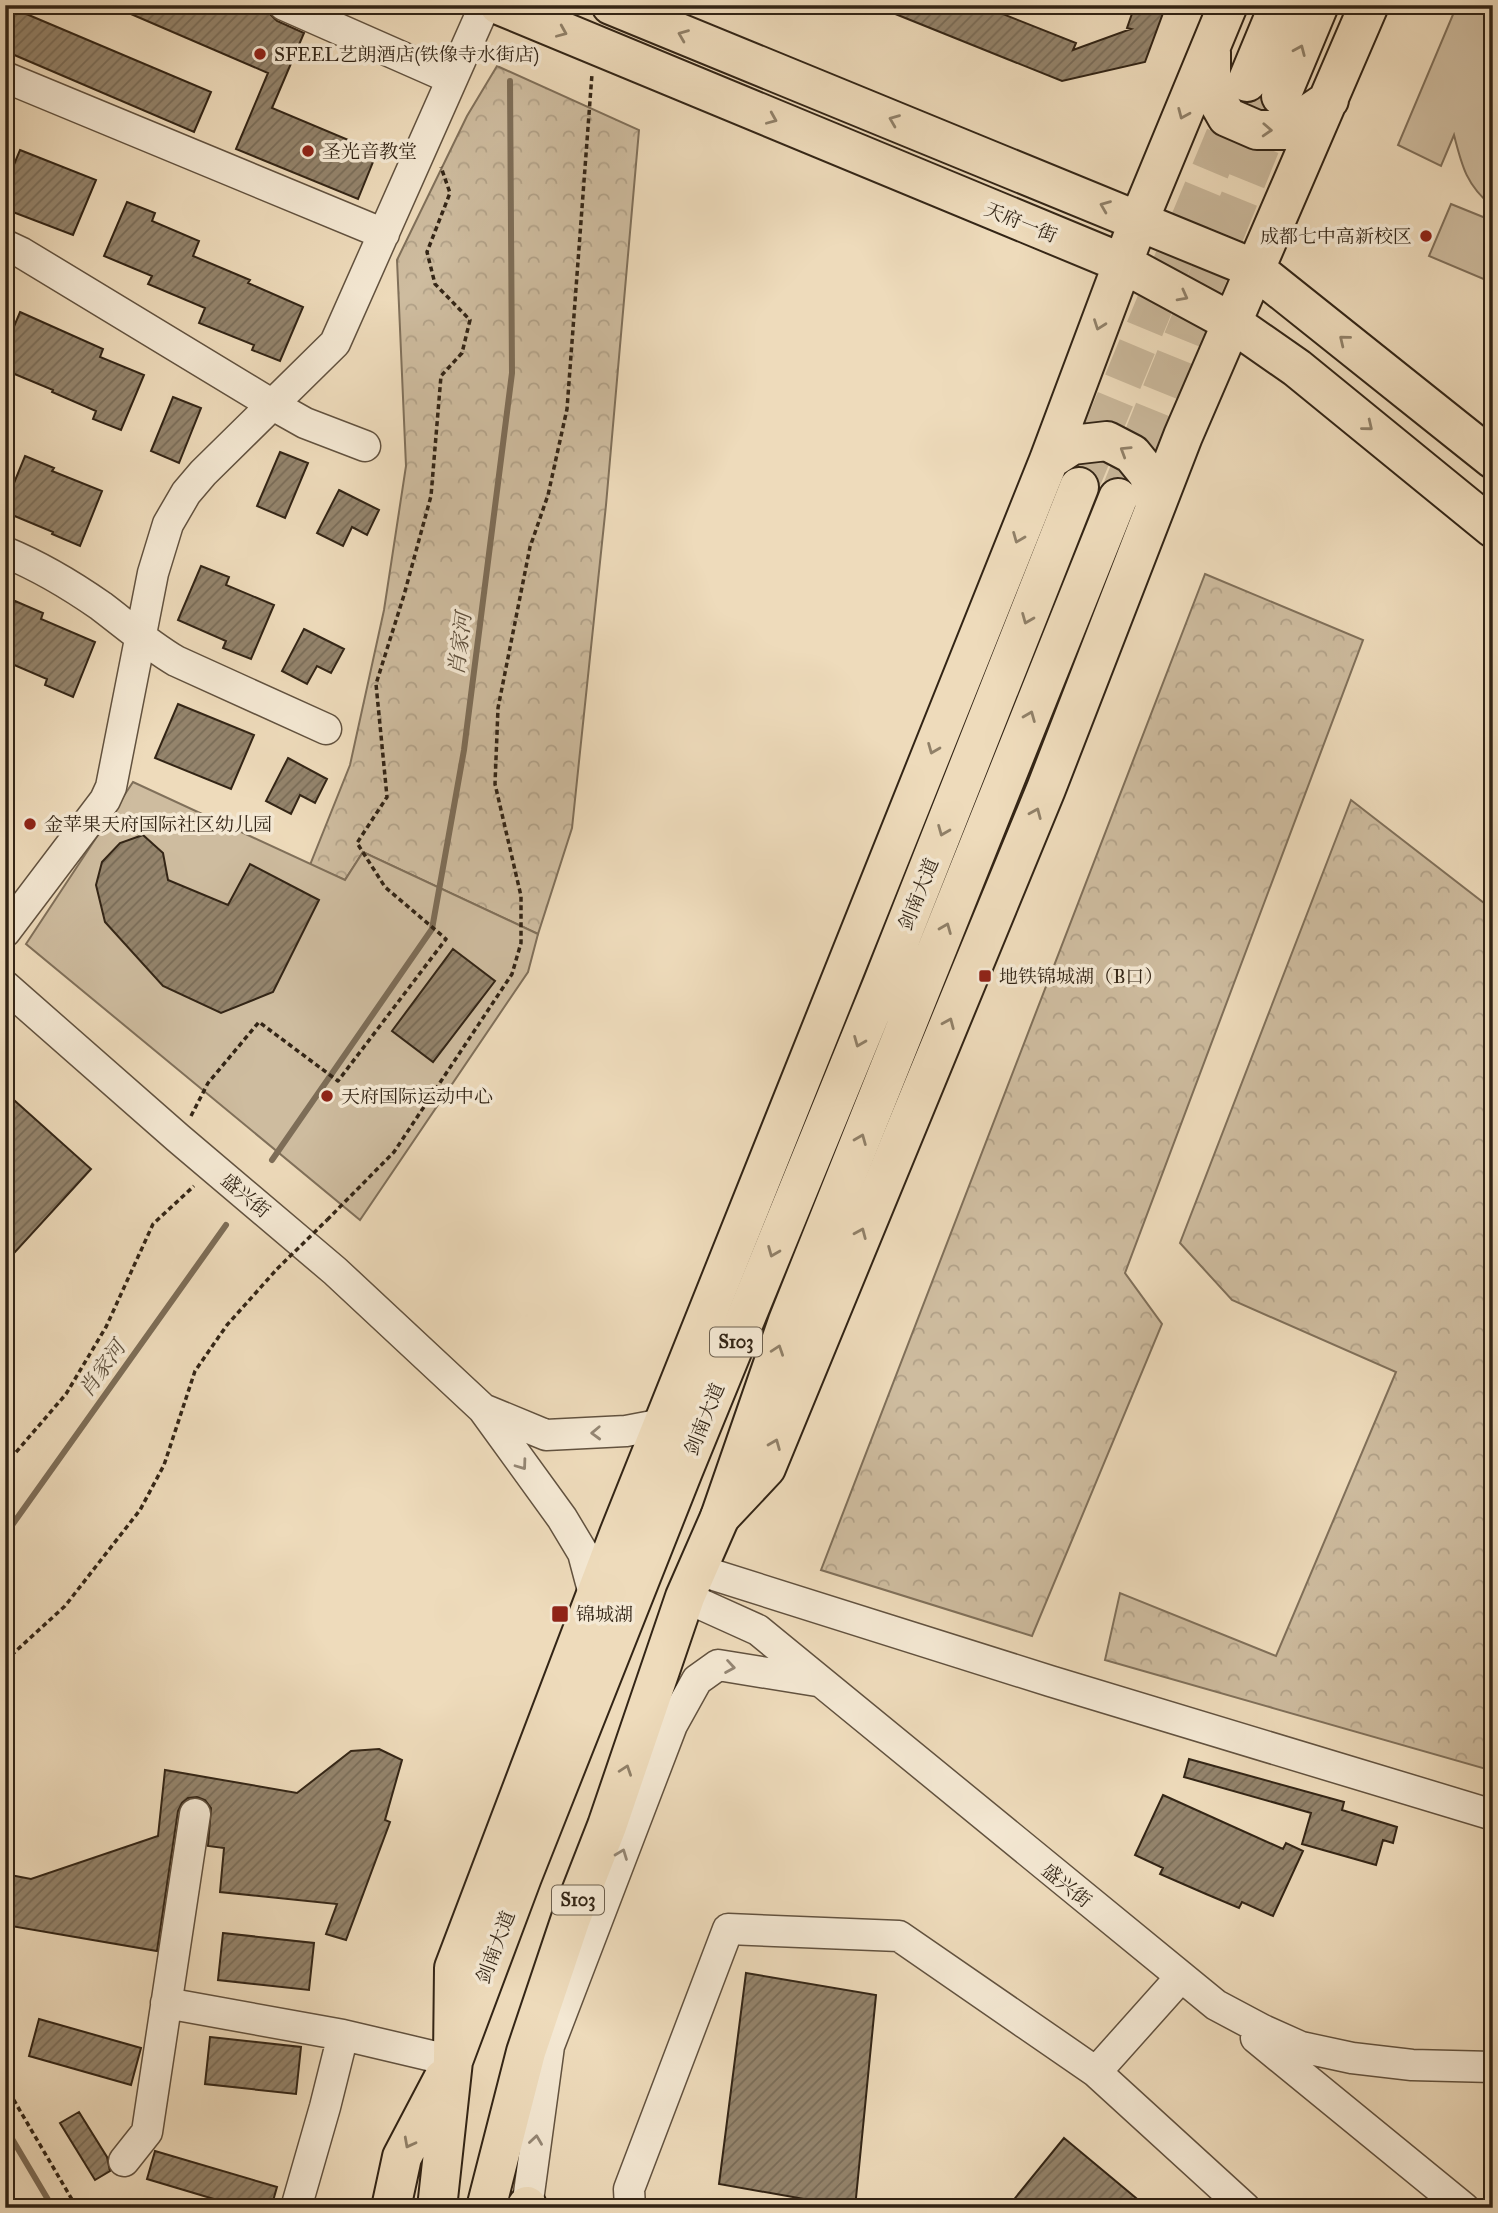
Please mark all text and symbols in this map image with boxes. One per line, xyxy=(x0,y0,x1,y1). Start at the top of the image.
one-way arrow xyxy=(554,24,567,38)
one-way arrow xyxy=(678,29,690,43)
place label: SFEEL艺朗酒店(铁像寺水街店) xyxy=(274,43,539,67)
one-way arrow xyxy=(1292,45,1306,58)
marker: SFEEL艺朗酒店(铁像寺水街店) xyxy=(252,46,268,62)
one-way arrow xyxy=(1177,106,1191,119)
one-way arrow xyxy=(764,111,777,125)
one-way arrow xyxy=(888,115,900,129)
one-way arrow xyxy=(1262,122,1273,137)
place label: 圣光音教堂 xyxy=(322,140,417,163)
marker: 圣光音教堂 xyxy=(300,143,316,159)
street label: 天府一街 xyxy=(981,198,1060,247)
one-way arrow xyxy=(1099,200,1112,214)
place label: 成都七中高新校区 xyxy=(1260,225,1412,248)
marker: 成都七中高新校区 xyxy=(1418,228,1434,244)
one-way arrow xyxy=(1176,288,1188,301)
one-way arrow xyxy=(1094,319,1108,331)
one-way arrow xyxy=(1339,335,1351,348)
one-way arrow xyxy=(1361,418,1373,431)
one-way arrow xyxy=(1119,446,1132,459)
one-way arrow xyxy=(1013,531,1027,543)
water label: 肖家河 xyxy=(443,607,477,677)
one-way arrow xyxy=(1021,612,1035,624)
one-way arrow xyxy=(1022,711,1036,723)
one-way arrow xyxy=(928,742,942,754)
one-way arrow xyxy=(1028,808,1042,820)
place label: 金苹果天府国际社区幼儿园 xyxy=(44,813,272,836)
marker: 金苹果天府国际社区幼儿园 xyxy=(22,816,38,832)
one-way arrow xyxy=(938,824,952,836)
street label: 剑南大道 xyxy=(894,855,943,934)
one-way arrow xyxy=(938,922,952,934)
place label: 地铁锦城湖（B口） xyxy=(999,965,1164,988)
marker: 地铁锦城湖（B口） xyxy=(977,968,993,984)
one-way arrow xyxy=(940,1018,954,1030)
one-way arrow xyxy=(853,1035,867,1047)
place label: 天府国际运动中心 xyxy=(341,1085,493,1108)
marker: 天府国际运动中心 xyxy=(319,1088,335,1104)
one-way arrow xyxy=(853,1133,867,1145)
street label: 盛兴街 xyxy=(216,1168,275,1223)
one-way arrow xyxy=(853,1228,867,1240)
one-way arrow xyxy=(767,1246,781,1258)
road number: S103 xyxy=(710,1328,762,1357)
water label: 肖家河 xyxy=(73,1333,133,1402)
one-way arrow xyxy=(770,1345,784,1357)
street label: 剑南大道 xyxy=(680,1380,729,1459)
one-way arrow xyxy=(590,1425,601,1440)
one-way arrow xyxy=(767,1438,781,1450)
one-way arrow xyxy=(514,1457,526,1470)
place label: 锦城湖 xyxy=(576,1603,633,1626)
marker: 锦城湖 xyxy=(550,1604,570,1624)
one-way arrow xyxy=(724,1659,736,1674)
one-way arrow xyxy=(618,1764,632,1776)
one-way arrow xyxy=(614,1848,628,1860)
street label: 盛兴街 xyxy=(1037,1859,1096,1912)
road number: S103 xyxy=(552,1886,604,1914)
street label: 剑南大道 xyxy=(471,1908,520,1987)
one-way arrow xyxy=(528,2134,543,2146)
one-way arrow xyxy=(404,2136,417,2148)

